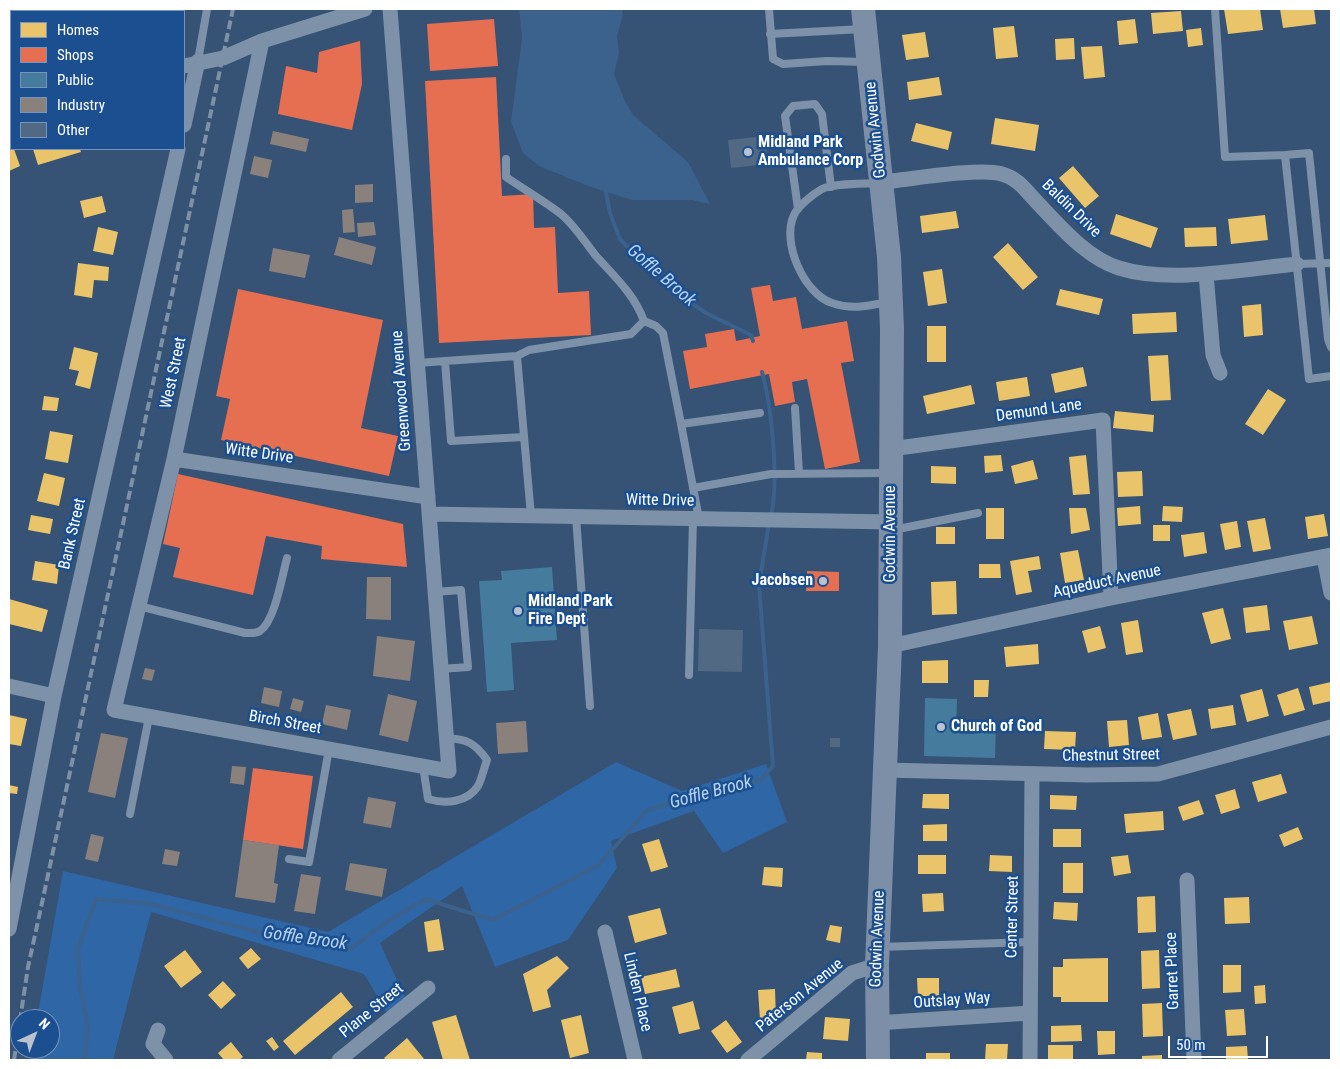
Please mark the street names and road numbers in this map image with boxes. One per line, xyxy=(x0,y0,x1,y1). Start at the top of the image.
street label: Godwin Avenue xyxy=(861,81,891,179)
street label: Baldin Drive xyxy=(1037,176,1105,242)
street label: Greenwood Avenue xyxy=(388,330,416,452)
street label: West Street xyxy=(157,335,191,411)
street label: Demund Lane xyxy=(995,395,1083,427)
street label: Witte Drive xyxy=(224,440,294,468)
street label: Godwin Avenue xyxy=(881,486,901,582)
street label: Witte Drive xyxy=(626,491,694,511)
street label: Bank Street xyxy=(55,497,91,571)
street label: Aqueduct Avenue xyxy=(1051,561,1163,603)
street label: Birch Street xyxy=(247,707,323,739)
street label: Chestnut Street xyxy=(1062,746,1160,766)
street label: Center Street xyxy=(1003,876,1023,958)
street label: Godwin Avenue xyxy=(867,890,889,988)
street label: Garret Place xyxy=(1162,932,1184,1010)
street label: Linden Place xyxy=(619,950,655,1034)
street label: Paterson Avenue xyxy=(753,955,847,1037)
street label: Plane Street xyxy=(336,979,408,1043)
street label: Outslay Way xyxy=(913,989,991,1013)

